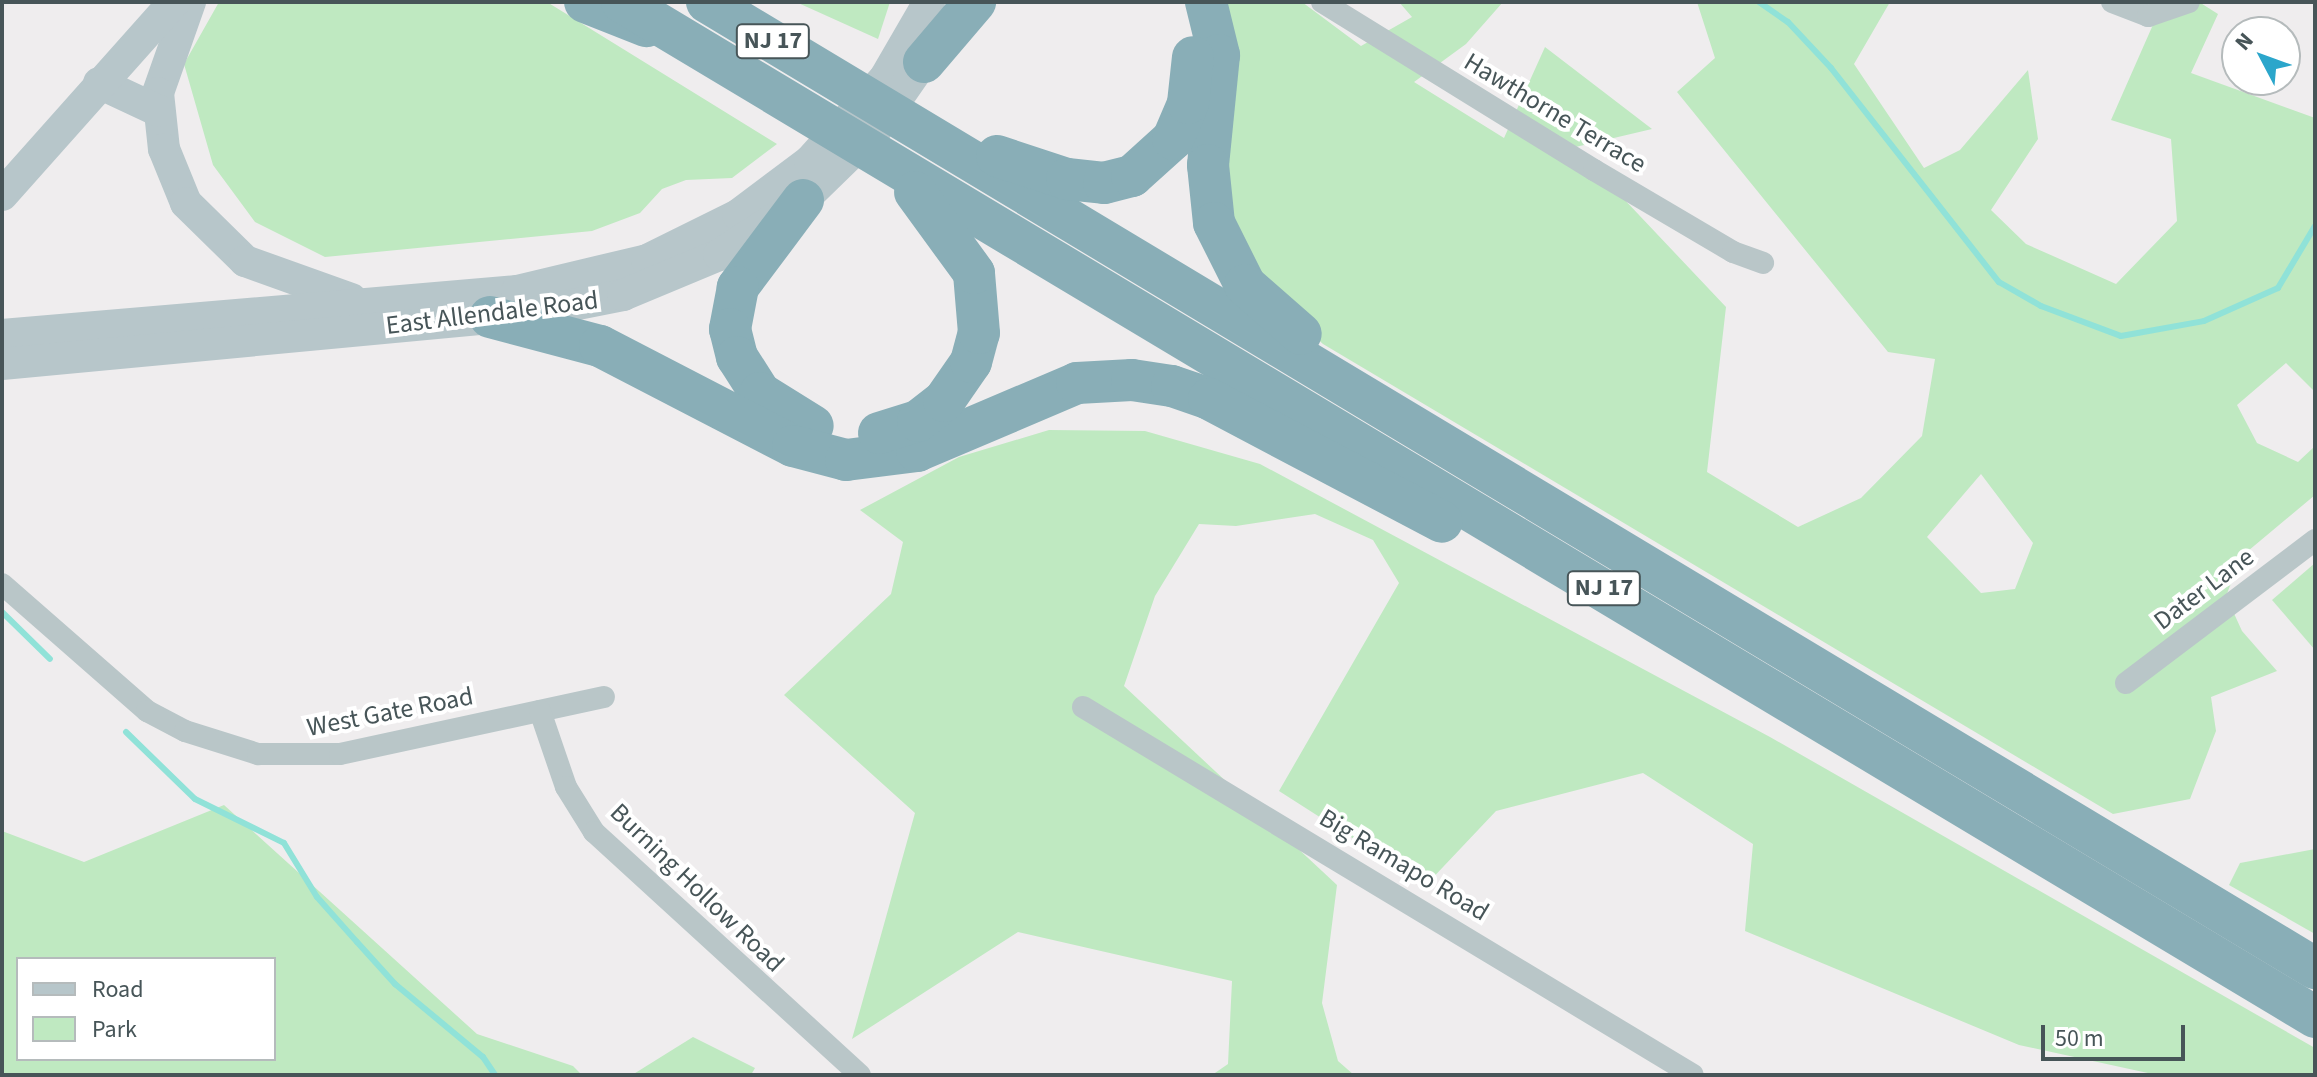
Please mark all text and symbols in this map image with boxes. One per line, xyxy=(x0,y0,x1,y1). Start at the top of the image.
north arrow xyxy=(2221,16,2301,96)
road number: NJ 17 xyxy=(735,21,811,61)
text: N xyxy=(2228,26,2261,58)
street label: Hawthorne Terrace xyxy=(1458,46,1652,180)
street label: East Allendale Road xyxy=(384,284,600,342)
street label: Dater Lane xyxy=(2148,541,2260,637)
road number: NJ 17 xyxy=(1566,568,1642,608)
street label: West Gate Road xyxy=(304,681,476,743)
street label: Burning Hollow Road xyxy=(604,797,790,979)
street label: Big Ramapo Road xyxy=(1314,802,1494,928)
legend xyxy=(16,957,276,1061)
text: Road xyxy=(92,972,144,1007)
scale bar xyxy=(2045,1009,2189,1059)
text: Park xyxy=(92,1012,137,1047)
text: 50 m xyxy=(2055,1021,2104,1056)

